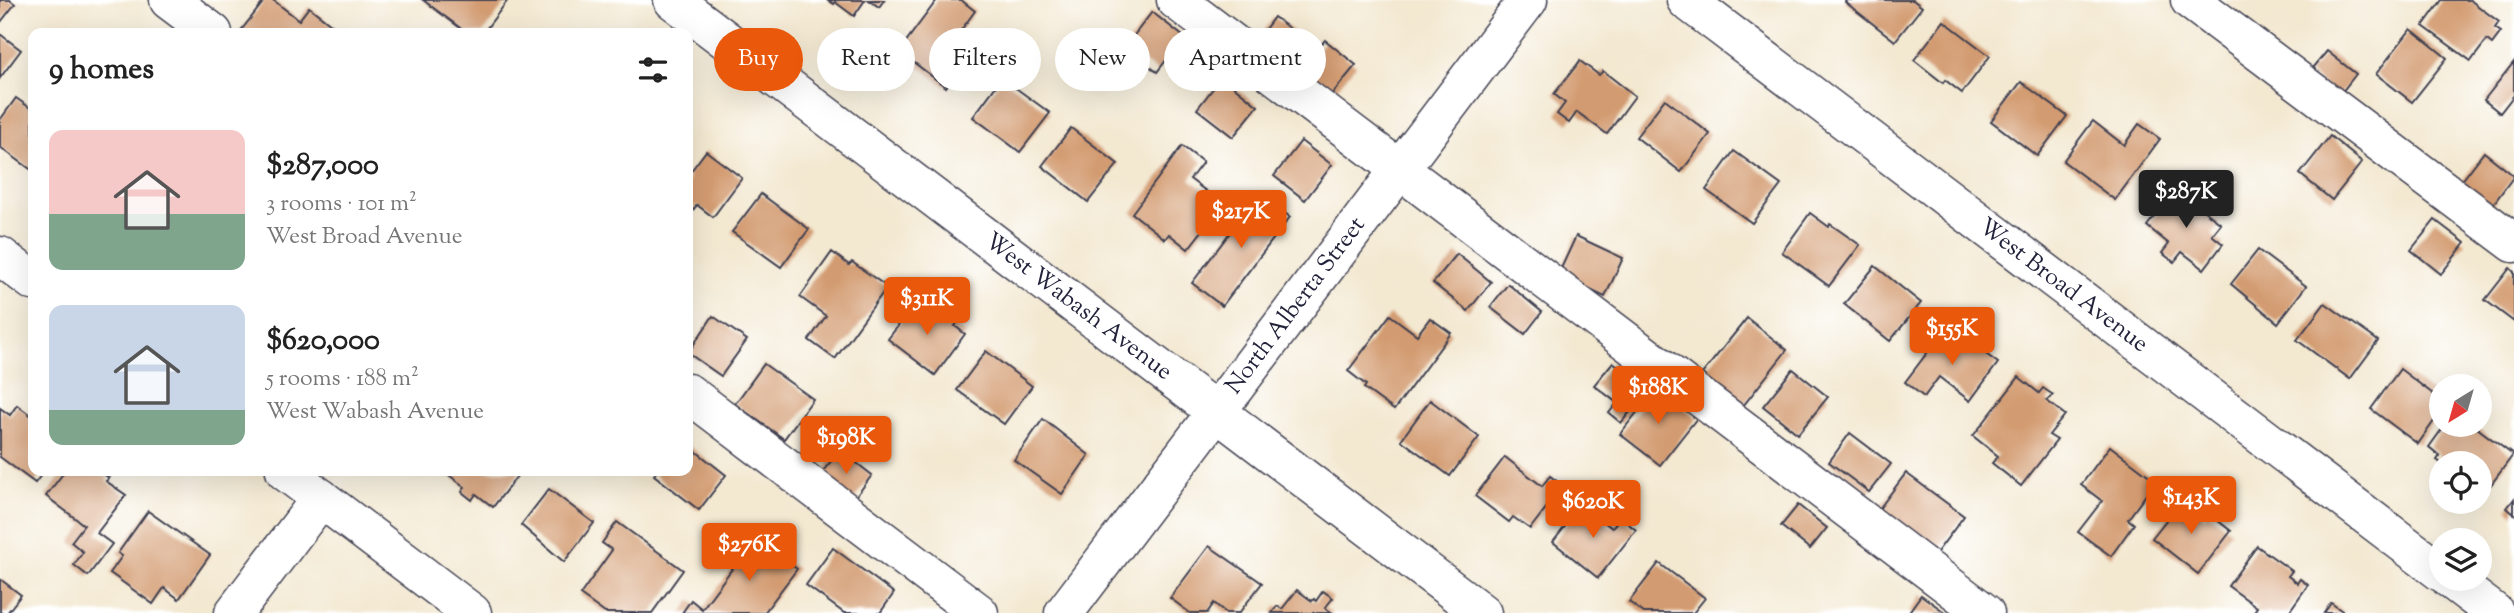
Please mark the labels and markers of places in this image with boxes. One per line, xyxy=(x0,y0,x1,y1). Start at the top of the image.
pin: $287K xyxy=(2137,170,2235,230)
pin: $217K xyxy=(1192,190,1290,250)
pin: $311K xyxy=(878,278,976,337)
pin: $155K xyxy=(1903,308,2001,367)
pin: $188K xyxy=(1609,366,1707,426)
pin: $198K xyxy=(797,416,895,476)
pin: $143K xyxy=(2142,476,2240,536)
pin: $620K xyxy=(1544,480,1642,540)
pin: $276K xyxy=(700,524,798,583)

